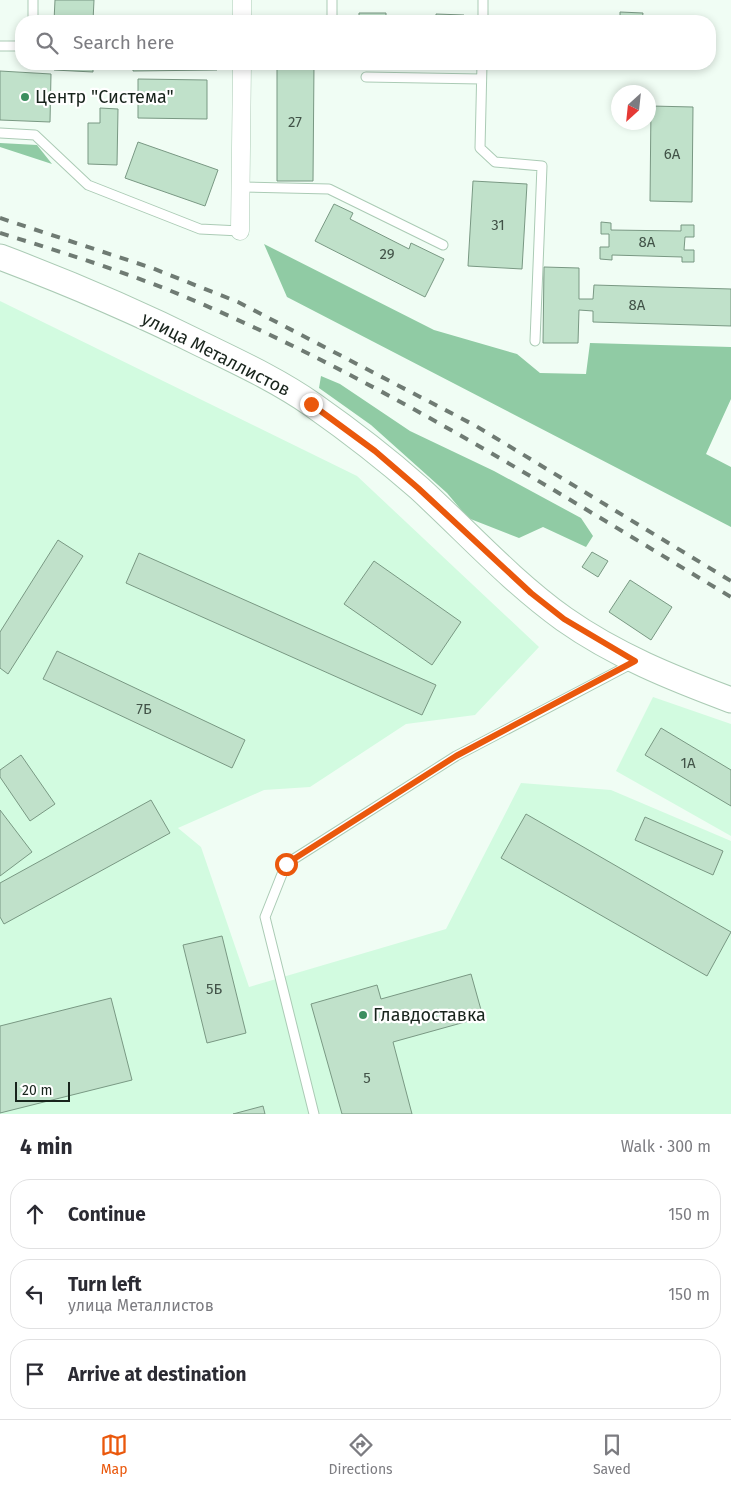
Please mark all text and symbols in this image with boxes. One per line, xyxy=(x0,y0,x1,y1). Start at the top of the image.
search box xyxy=(15,15,716,70)
icon: search xyxy=(33,29,61,57)
text: Search here xyxy=(73,31,174,54)
north arrow xyxy=(611,85,656,130)
place label: Центр "Система" xyxy=(35,86,174,108)
marker: Центр "Система" xyxy=(19,91,31,103)
house number: 27 xyxy=(288,113,302,131)
house number: 6А xyxy=(664,145,681,163)
house number: 31 xyxy=(491,216,505,234)
house number: 8А xyxy=(639,233,656,251)
house number: 29 xyxy=(379,245,395,263)
house number: 8А xyxy=(629,296,646,314)
street label: улица Металлистов xyxy=(138,307,294,401)
route end xyxy=(300,393,323,416)
house number: 7Б xyxy=(136,700,152,718)
house number: 1А xyxy=(680,754,696,772)
route start xyxy=(275,853,298,876)
house number: 5Б xyxy=(206,980,222,998)
place label: Главдоставка xyxy=(373,1004,486,1026)
marker: Главдоставка xyxy=(357,1009,369,1021)
house number: 5 xyxy=(363,1069,371,1087)
scale bar xyxy=(15,1079,70,1102)
text: 20 m xyxy=(22,1082,52,1099)
text: 4 min xyxy=(20,1134,73,1160)
text: Walk · 300 m xyxy=(621,1137,711,1156)
icon: ahead xyxy=(21,1200,49,1228)
text: Continue xyxy=(68,1203,146,1226)
text: 150 m xyxy=(668,1205,710,1224)
text: Turn left xyxy=(68,1273,142,1296)
icon: left xyxy=(21,1280,49,1308)
text: 150 m xyxy=(668,1285,710,1304)
text: улица Металлистов xyxy=(68,1296,214,1315)
icon: arrive xyxy=(21,1360,49,1388)
text: Arrive at destination xyxy=(68,1363,247,1386)
tab: Map xyxy=(100,1431,128,1478)
tab: Directions xyxy=(328,1431,393,1478)
tab: Saved xyxy=(593,1431,631,1478)

